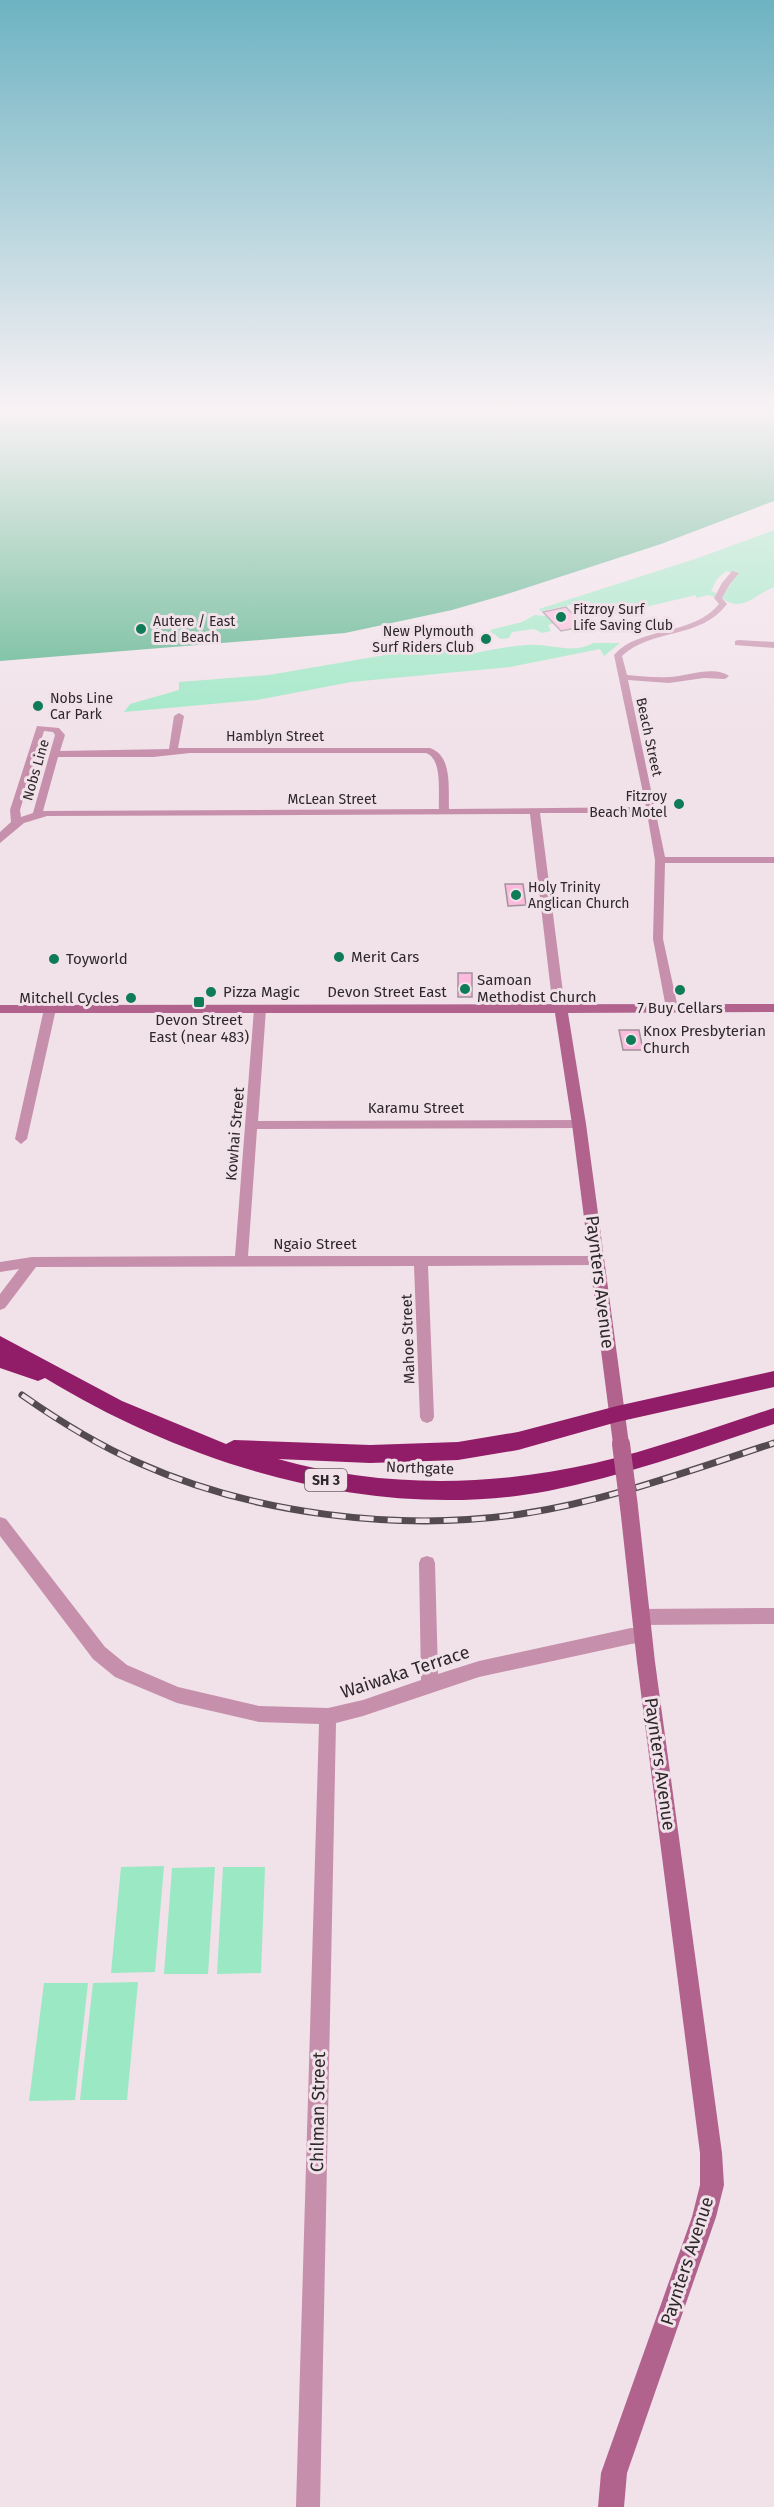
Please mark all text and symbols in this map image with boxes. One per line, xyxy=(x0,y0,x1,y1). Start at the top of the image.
place label: Fitzroy Surf Life Saving Club xyxy=(573,601,673,634)
marker: Fitzroy Surf Life Saving Club xyxy=(554,610,568,624)
place label: Autere / East End Beach xyxy=(153,613,236,646)
marker: Autere / East End Beach xyxy=(134,622,148,636)
place label: New Plymouth Surf Riders Club xyxy=(372,623,474,656)
marker: New Plymouth Surf Riders Club xyxy=(479,632,493,646)
place label: Nobs Line Car Park xyxy=(50,690,113,723)
street label: Beach Street xyxy=(632,696,666,779)
marker: Nobs Line Car Park xyxy=(31,699,45,713)
street label: Hamblyn Street xyxy=(226,728,325,745)
street label: Nobs Line xyxy=(19,737,53,803)
place label: Fitzroy Beach Motel xyxy=(589,788,667,821)
street label: McLean Street xyxy=(287,791,378,808)
marker: Fitzroy Beach Motel xyxy=(672,797,686,811)
place label: Holy Trinity Anglican Church xyxy=(528,879,630,912)
marker: Holy Trinity Anglican Church xyxy=(509,888,523,902)
place label: Merit Cars xyxy=(351,948,419,966)
place label: Toyworld xyxy=(66,950,128,968)
marker: Merit Cars xyxy=(332,950,346,964)
marker: Toyworld xyxy=(47,952,61,966)
place label: Samoan Methodist Church xyxy=(477,971,596,1006)
marker: Samoan Methodist Church xyxy=(458,982,472,996)
place label: Pizza Magic xyxy=(223,983,300,1001)
street label: Devon Street East xyxy=(327,983,447,1001)
marker: 7 Buy Cellars xyxy=(673,983,687,997)
marker: Pizza Magic xyxy=(204,985,218,999)
place label: Mitchell Cycles xyxy=(19,989,119,1007)
marker: Mitchell Cycles xyxy=(124,991,138,1005)
marker: Devon Street East (near 483) xyxy=(192,995,206,1009)
place label: 7 Buy Cellars xyxy=(637,999,723,1017)
place label: Devon Street East (near 483) xyxy=(149,1011,249,1046)
place label: Knox Presbyterian Church xyxy=(643,1022,766,1057)
marker: Knox Presbyterian Church xyxy=(624,1033,638,1047)
street label: Kowhai Street xyxy=(222,1086,248,1182)
street label: Karamu Street xyxy=(368,1099,465,1117)
street label: Paynters Avenue xyxy=(581,1214,619,1350)
street label: Ngaio Street xyxy=(273,1235,357,1253)
street label: Mahoe Street xyxy=(397,1293,419,1384)
street label: Northgate xyxy=(386,1458,454,1478)
road number: SH 3 xyxy=(305,1469,347,1491)
street label: Waiwaka Terrace xyxy=(338,1641,472,1703)
street label: Paynters Avenue xyxy=(640,1696,680,1832)
street label: Chilman Street xyxy=(306,2051,330,2172)
street label: Paynters Avenue xyxy=(656,2194,718,2328)

